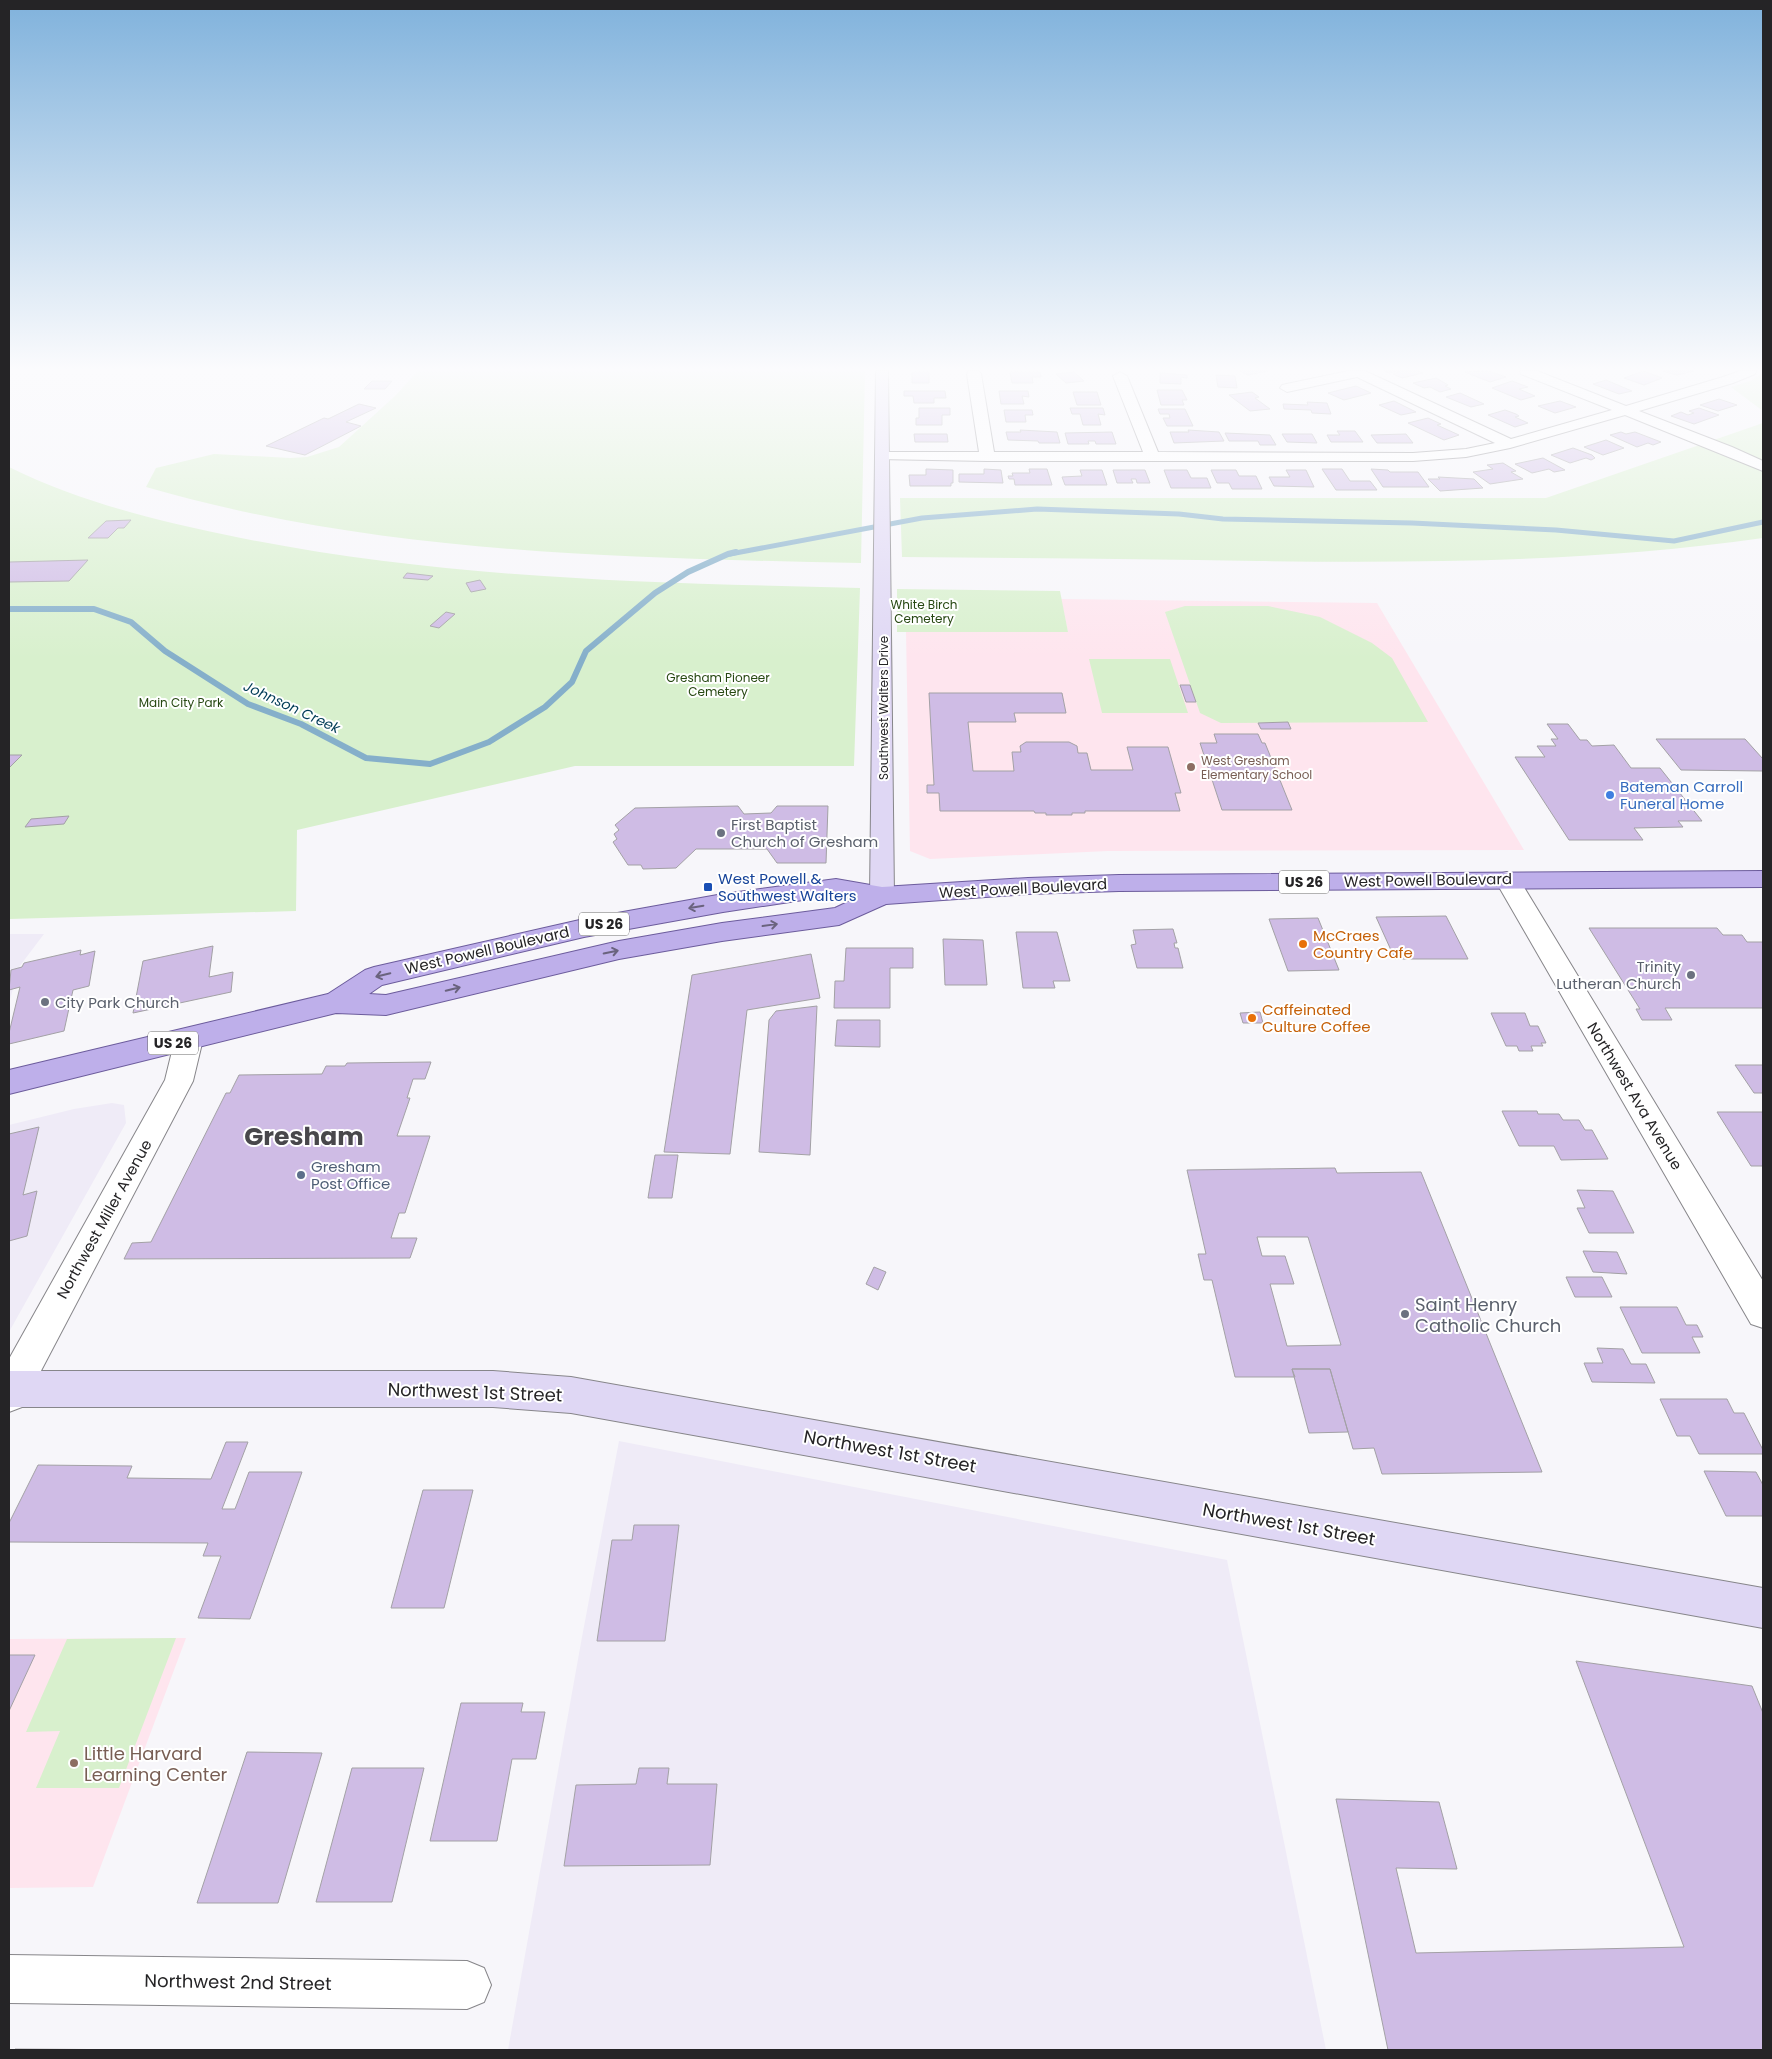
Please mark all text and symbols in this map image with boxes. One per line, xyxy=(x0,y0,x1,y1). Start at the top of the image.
park label: White Birch Cemetery xyxy=(890,596,958,627)
street label: Southwest Walters Drive xyxy=(875,636,892,780)
park label: Gresham Pioneer Cemetery xyxy=(666,669,770,700)
water label: Johnson Creek xyxy=(241,676,344,738)
park label: Main City Park xyxy=(139,694,224,711)
place label: West Gresham Elementary School xyxy=(1201,752,1312,783)
marker: West Gresham Elementary School xyxy=(1185,761,1197,773)
place label: Bateman Carroll Funeral Home xyxy=(1620,776,1743,814)
marker: Bateman Carroll Funeral Home xyxy=(1604,789,1616,801)
place label: First Baptist Church of Gresham xyxy=(731,814,878,852)
marker: First Baptist Church of Gresham xyxy=(715,827,727,839)
place label: West Powell & Southwest Walters xyxy=(718,868,857,906)
street label: West Powell Boulevard xyxy=(1344,868,1512,892)
road number: US 26 xyxy=(1279,870,1329,894)
street label: West Powell Boulevard xyxy=(938,873,1108,903)
marker: West Powell & Southwest Walters xyxy=(702,881,714,893)
one-way arrow xyxy=(689,903,705,913)
road number: US 26 xyxy=(579,912,629,936)
one-way arrow xyxy=(762,920,778,930)
street label: West Powell Boulevard xyxy=(403,921,571,979)
place label: McCraes Country Cafe xyxy=(1313,925,1413,963)
marker: McCraes Country Cafe xyxy=(1297,938,1309,950)
one-way arrow xyxy=(603,947,619,956)
place label: Trinity Lutheran Church xyxy=(1556,956,1682,994)
marker: Trinity Lutheran Church xyxy=(1685,969,1697,981)
one-way arrow xyxy=(376,971,392,980)
one-way arrow xyxy=(444,983,460,993)
place label: City Park Church xyxy=(55,992,179,1013)
marker: City Park Church xyxy=(39,996,51,1008)
place label: Caffeinated Culture Coffee xyxy=(1262,999,1370,1037)
marker: Caffeinated Culture Coffee xyxy=(1246,1012,1258,1024)
street label: Northwest Ava Avenue xyxy=(1583,1018,1687,1174)
road number: US 26 xyxy=(148,1032,198,1054)
district label: Gresham xyxy=(244,1119,364,1154)
street label: Northwest Miller Avenue xyxy=(51,1136,157,1302)
place label: Gresham Post Office xyxy=(311,1156,390,1194)
marker: Gresham Post Office xyxy=(295,1169,307,1181)
place label: Saint Henry Catholic Church xyxy=(1415,1292,1561,1338)
marker: Saint Henry Catholic Church xyxy=(1399,1308,1411,1320)
street label: Northwest 1st Street xyxy=(387,1376,563,1408)
street label: Northwest 1st Street xyxy=(802,1424,978,1478)
street label: Northwest 1st Street xyxy=(1201,1497,1377,1551)
place label: Little Harvard Learning Center xyxy=(84,1741,228,1787)
marker: Little Harvard Learning Center xyxy=(68,1757,80,1769)
street label: Northwest 2nd Street xyxy=(144,1968,332,1996)

